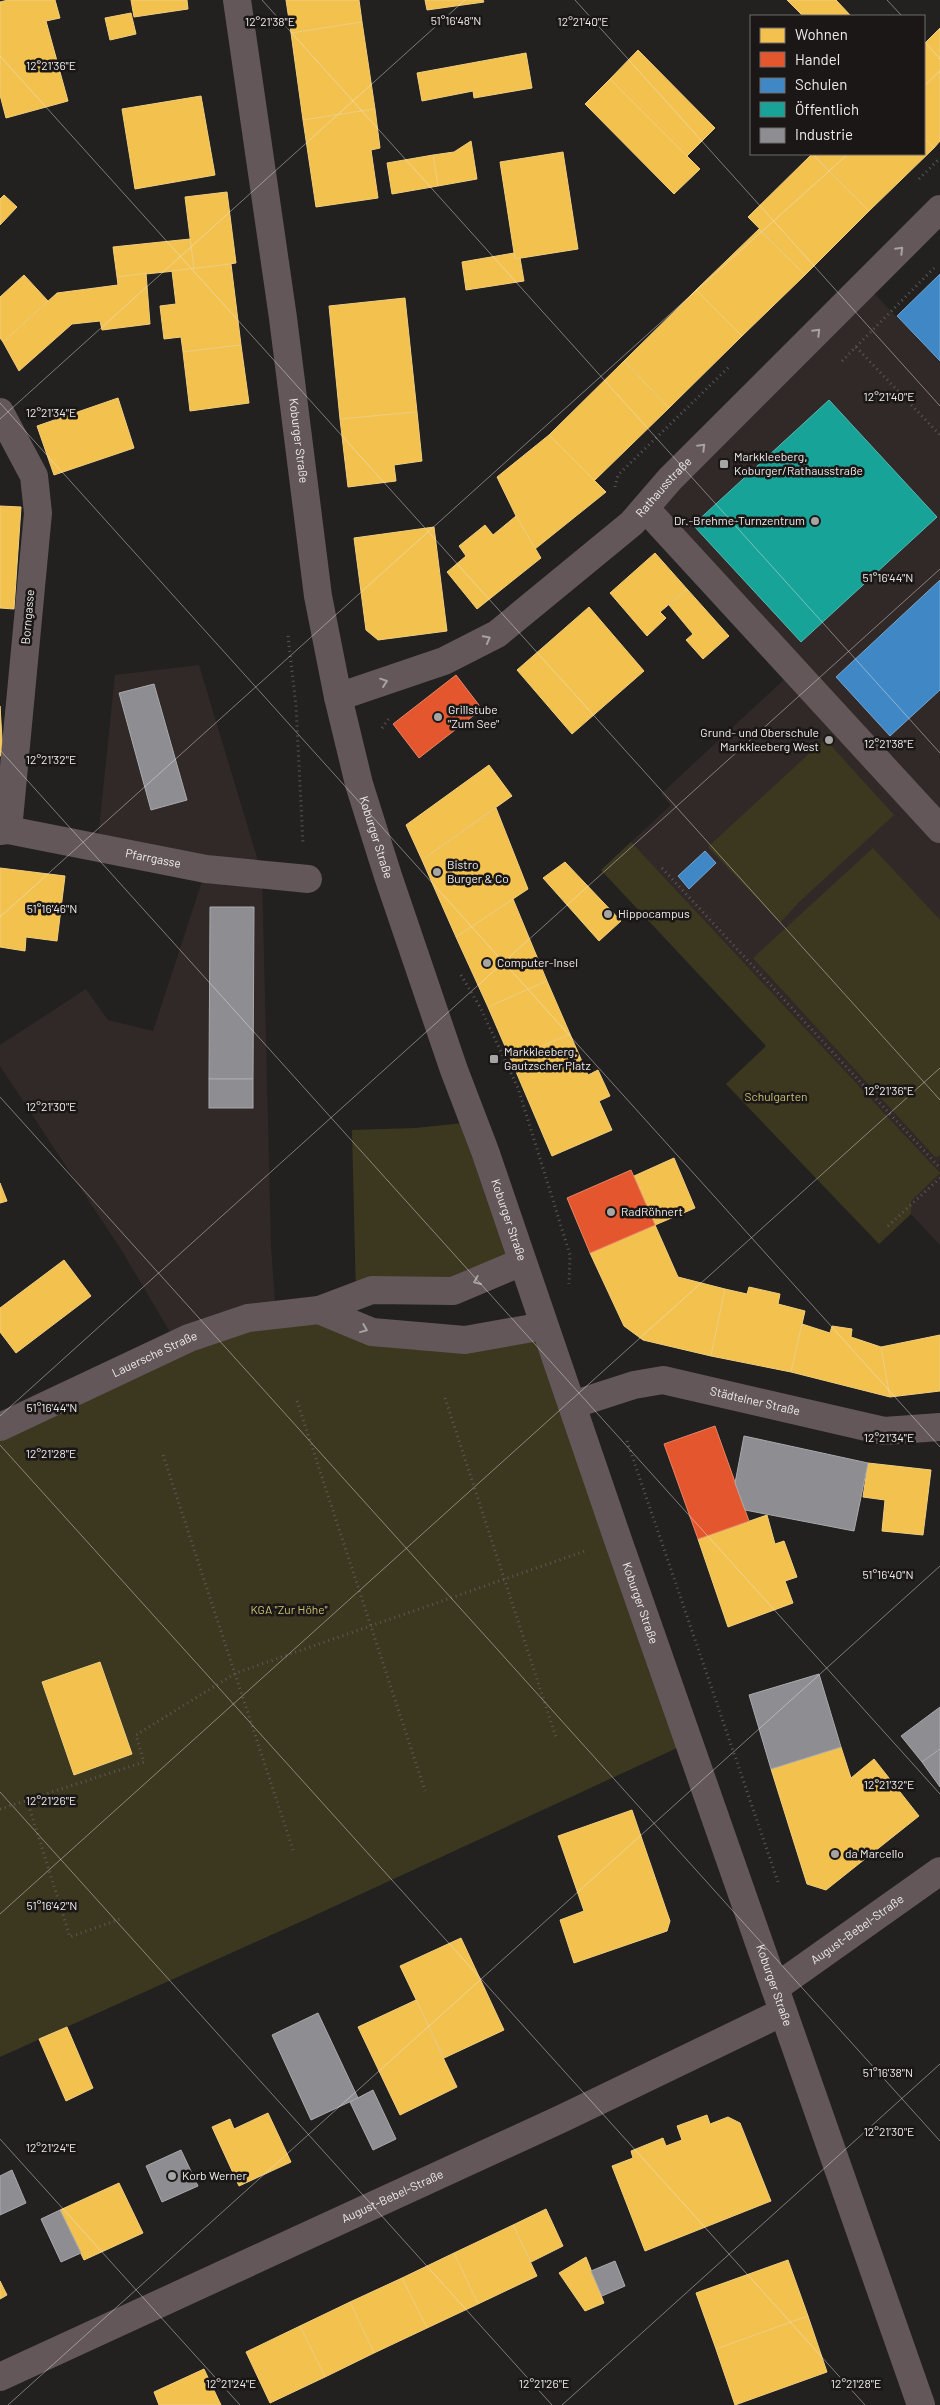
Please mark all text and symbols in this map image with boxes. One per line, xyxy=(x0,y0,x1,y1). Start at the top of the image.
text: 51°16'48"N xyxy=(431,13,481,27)
text: 12°21'38"E xyxy=(245,14,295,28)
text: 12°21'40"E xyxy=(558,14,608,28)
legend xyxy=(750,15,925,155)
text: Wohnen xyxy=(795,25,848,43)
text: Handel xyxy=(795,50,840,68)
text: 12°21'36"E xyxy=(26,58,76,72)
text: Schulen xyxy=(795,75,847,93)
text: Öffentlich xyxy=(795,100,859,118)
text: Industrie xyxy=(795,125,853,143)
one-way arrow xyxy=(894,246,903,255)
one-way arrow xyxy=(811,328,820,337)
text: 12°21'40"E xyxy=(864,389,914,403)
street label: Koburger Straße xyxy=(287,397,312,484)
text: 12°21'34"E xyxy=(26,405,76,419)
one-way arrow xyxy=(696,443,705,452)
place label: Markkleeberg, Koburger/Rathausstraße xyxy=(734,449,863,477)
street label: Rathausstraße xyxy=(632,454,694,520)
marker: Markkleeberg, Koburger/Rathausstraße xyxy=(718,458,730,470)
place label: Dr.-Brehme-Turnzentrum xyxy=(674,513,805,527)
marker: Dr.-Brehme-Turnzentrum xyxy=(809,515,821,527)
text: 51°16'44"N xyxy=(863,570,913,584)
street label: Borngasse xyxy=(18,589,36,645)
one-way arrow xyxy=(482,635,491,645)
one-way arrow xyxy=(380,677,388,687)
place label: Grillstube "Zum See" xyxy=(448,702,499,730)
marker: Grillstube "Zum See" xyxy=(432,711,444,723)
place label: Grund- und Oberschule Markkleeberg West xyxy=(700,725,819,753)
marker: Grund- und Oberschule Markkleeberg West xyxy=(823,734,835,746)
text: 12°21'38"E xyxy=(864,736,914,750)
text: 12°21'32"E xyxy=(26,752,76,766)
street label: Koburger Straße xyxy=(357,794,396,880)
street label: Pfarrgasse xyxy=(124,845,182,870)
place label: Bistro Burger & Co xyxy=(447,857,509,885)
marker: Bistro Burger & Co xyxy=(431,866,443,878)
text: 51°16'46"N xyxy=(27,901,77,915)
place label: Hippocampus xyxy=(618,906,690,920)
marker: Hippocampus xyxy=(602,908,614,920)
place label: Computer-Insel xyxy=(497,955,578,969)
marker: Computer-Insel xyxy=(481,957,493,969)
place label: Markkleeberg, Gautzscher Platz xyxy=(504,1044,591,1072)
marker: Markkleeberg, Gautzscher Platz xyxy=(488,1053,500,1065)
text: 12°21'36"E xyxy=(864,1083,914,1097)
park label: Schulgarten xyxy=(744,1089,808,1103)
text: 12°21'30"E xyxy=(26,1099,76,1113)
street label: Koburger Straße xyxy=(489,1177,530,1262)
place label: RadRöhnert xyxy=(621,1204,683,1218)
marker: RadRöhnert xyxy=(605,1206,617,1218)
one-way arrow xyxy=(473,1275,482,1285)
one-way arrow xyxy=(359,1323,368,1333)
street label: Lauersche Straße xyxy=(110,1328,199,1379)
street label: Städtelner Straße xyxy=(709,1383,802,1417)
text: 51°16'44"N xyxy=(27,1400,77,1414)
text: 12°21'34"E xyxy=(864,1430,914,1444)
text: 12°21'28"E xyxy=(26,1446,76,1460)
street label: Koburger Straße xyxy=(620,1560,662,1645)
text: 51°16'40"N xyxy=(862,1567,914,1581)
park label: KGA "Zur Höhe" xyxy=(250,1602,328,1616)
text: 12°21'32"E xyxy=(864,1777,914,1791)
text: 12°21'26"E xyxy=(26,1793,76,1807)
place label: da Marcello xyxy=(845,1846,904,1860)
marker: da Marcello xyxy=(829,1848,841,1860)
street label: August-Bebel-Straße xyxy=(808,1891,906,1966)
text: 51°16'42"N xyxy=(27,1898,77,1912)
street label: Koburger Straße xyxy=(754,1942,796,2028)
text: 51°16'38"N xyxy=(863,2065,913,2079)
text: 12°21'30"E xyxy=(864,2124,914,2138)
text: 12°21'24"E xyxy=(26,2140,76,2154)
street label: August-Bebel-Straße xyxy=(339,2166,445,2225)
place label: Korb Werner xyxy=(182,2168,248,2182)
marker: Korb Werner xyxy=(166,2170,178,2182)
text: 12°21'24"E xyxy=(206,2376,256,2390)
text: 12°21'26"E xyxy=(519,2376,569,2390)
text: 12°21'28"E xyxy=(831,2376,881,2390)

